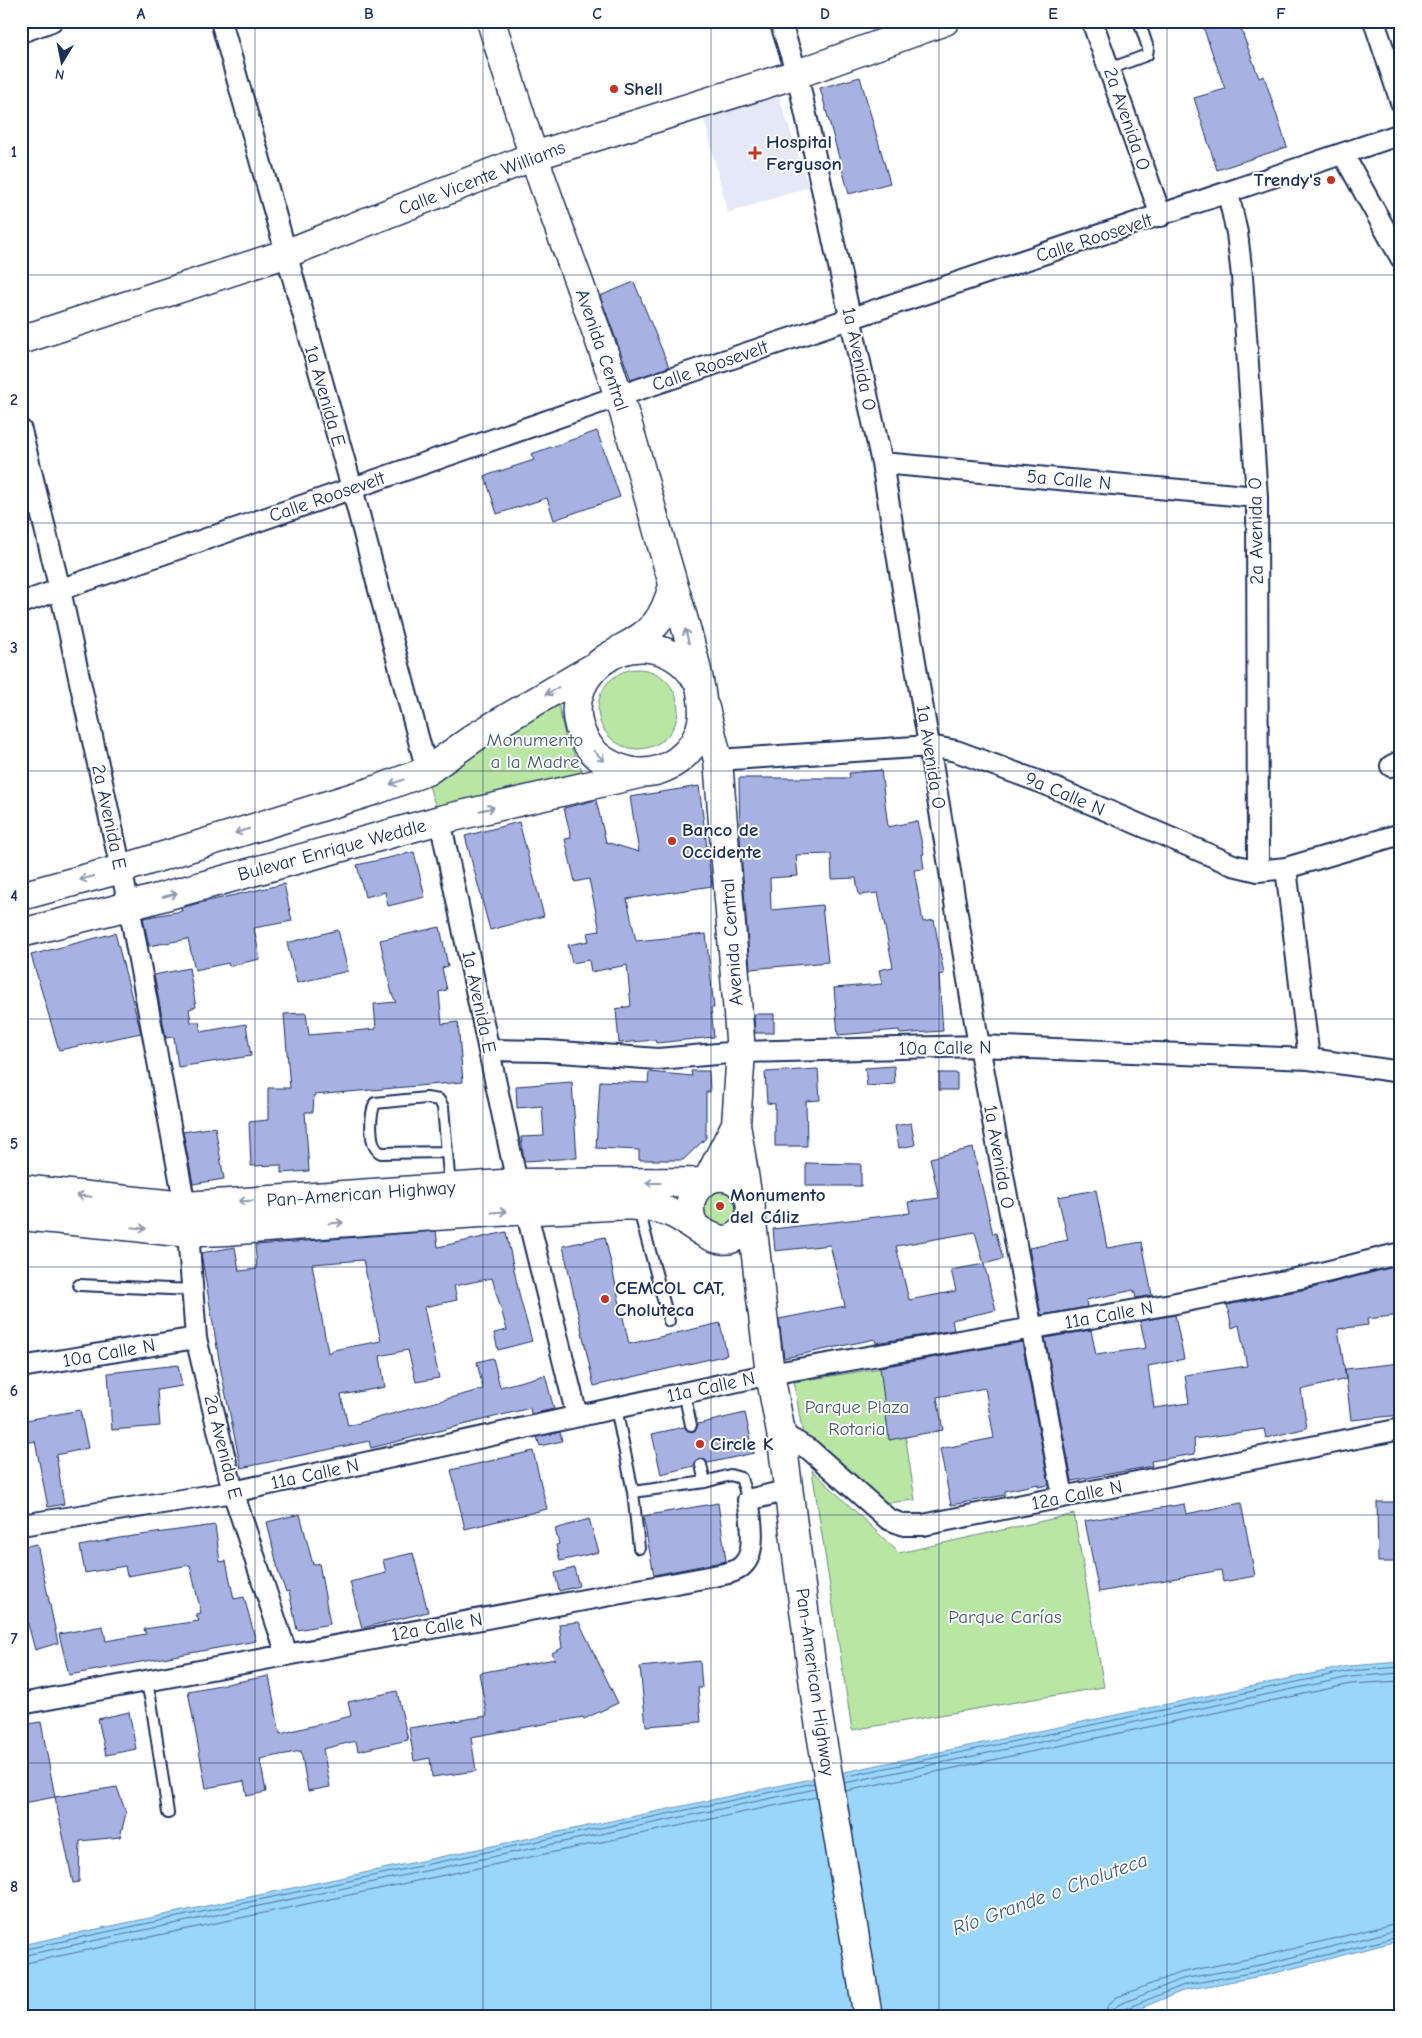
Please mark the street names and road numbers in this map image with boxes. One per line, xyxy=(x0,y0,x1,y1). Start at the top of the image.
street label: 2a Avenida O xyxy=(1099,65,1155,173)
street label: Calle Vicente Williams xyxy=(395,136,569,220)
street label: Calle Roosevelt xyxy=(1033,209,1155,267)
street label: Avenida Central xyxy=(571,286,633,414)
street label: 1a Avenida O xyxy=(837,305,881,413)
street label: Calle Roosevelt xyxy=(649,336,771,396)
street label: 1a Avenida E xyxy=(300,343,350,449)
street label: 5a Calle N xyxy=(1026,465,1112,495)
street label: Calle Roosevelt xyxy=(266,467,388,527)
street label: 2a Avenida O xyxy=(1244,477,1268,585)
street label: 1a Avenida O xyxy=(912,703,950,811)
street label: 2a Avenida E xyxy=(87,763,131,871)
street label: 9a Calle N xyxy=(1022,767,1108,821)
street label: Bulevar Enrique Weddle xyxy=(235,814,429,886)
street label: Avenida Central xyxy=(717,878,747,1006)
street label: 1a Avenida E xyxy=(457,949,501,1055)
street label: 10a Calle N xyxy=(898,1036,992,1060)
street label: 1a Avenida O xyxy=(979,1103,1019,1211)
street label: Pan-American Highway xyxy=(266,1176,457,1212)
street label: 11a Calle N xyxy=(1063,1296,1155,1334)
street label: 10a Calle N xyxy=(61,1334,157,1372)
street label: 11a Calle N xyxy=(665,1367,757,1407)
street label: 2a Avenida E xyxy=(199,1393,247,1501)
street label: 11a Calle N xyxy=(269,1454,361,1494)
street label: 12a Calle N xyxy=(1030,1475,1124,1515)
street label: Pan-American Highway xyxy=(791,1587,839,1778)
street label: 12a Calle N xyxy=(390,1608,484,1646)

